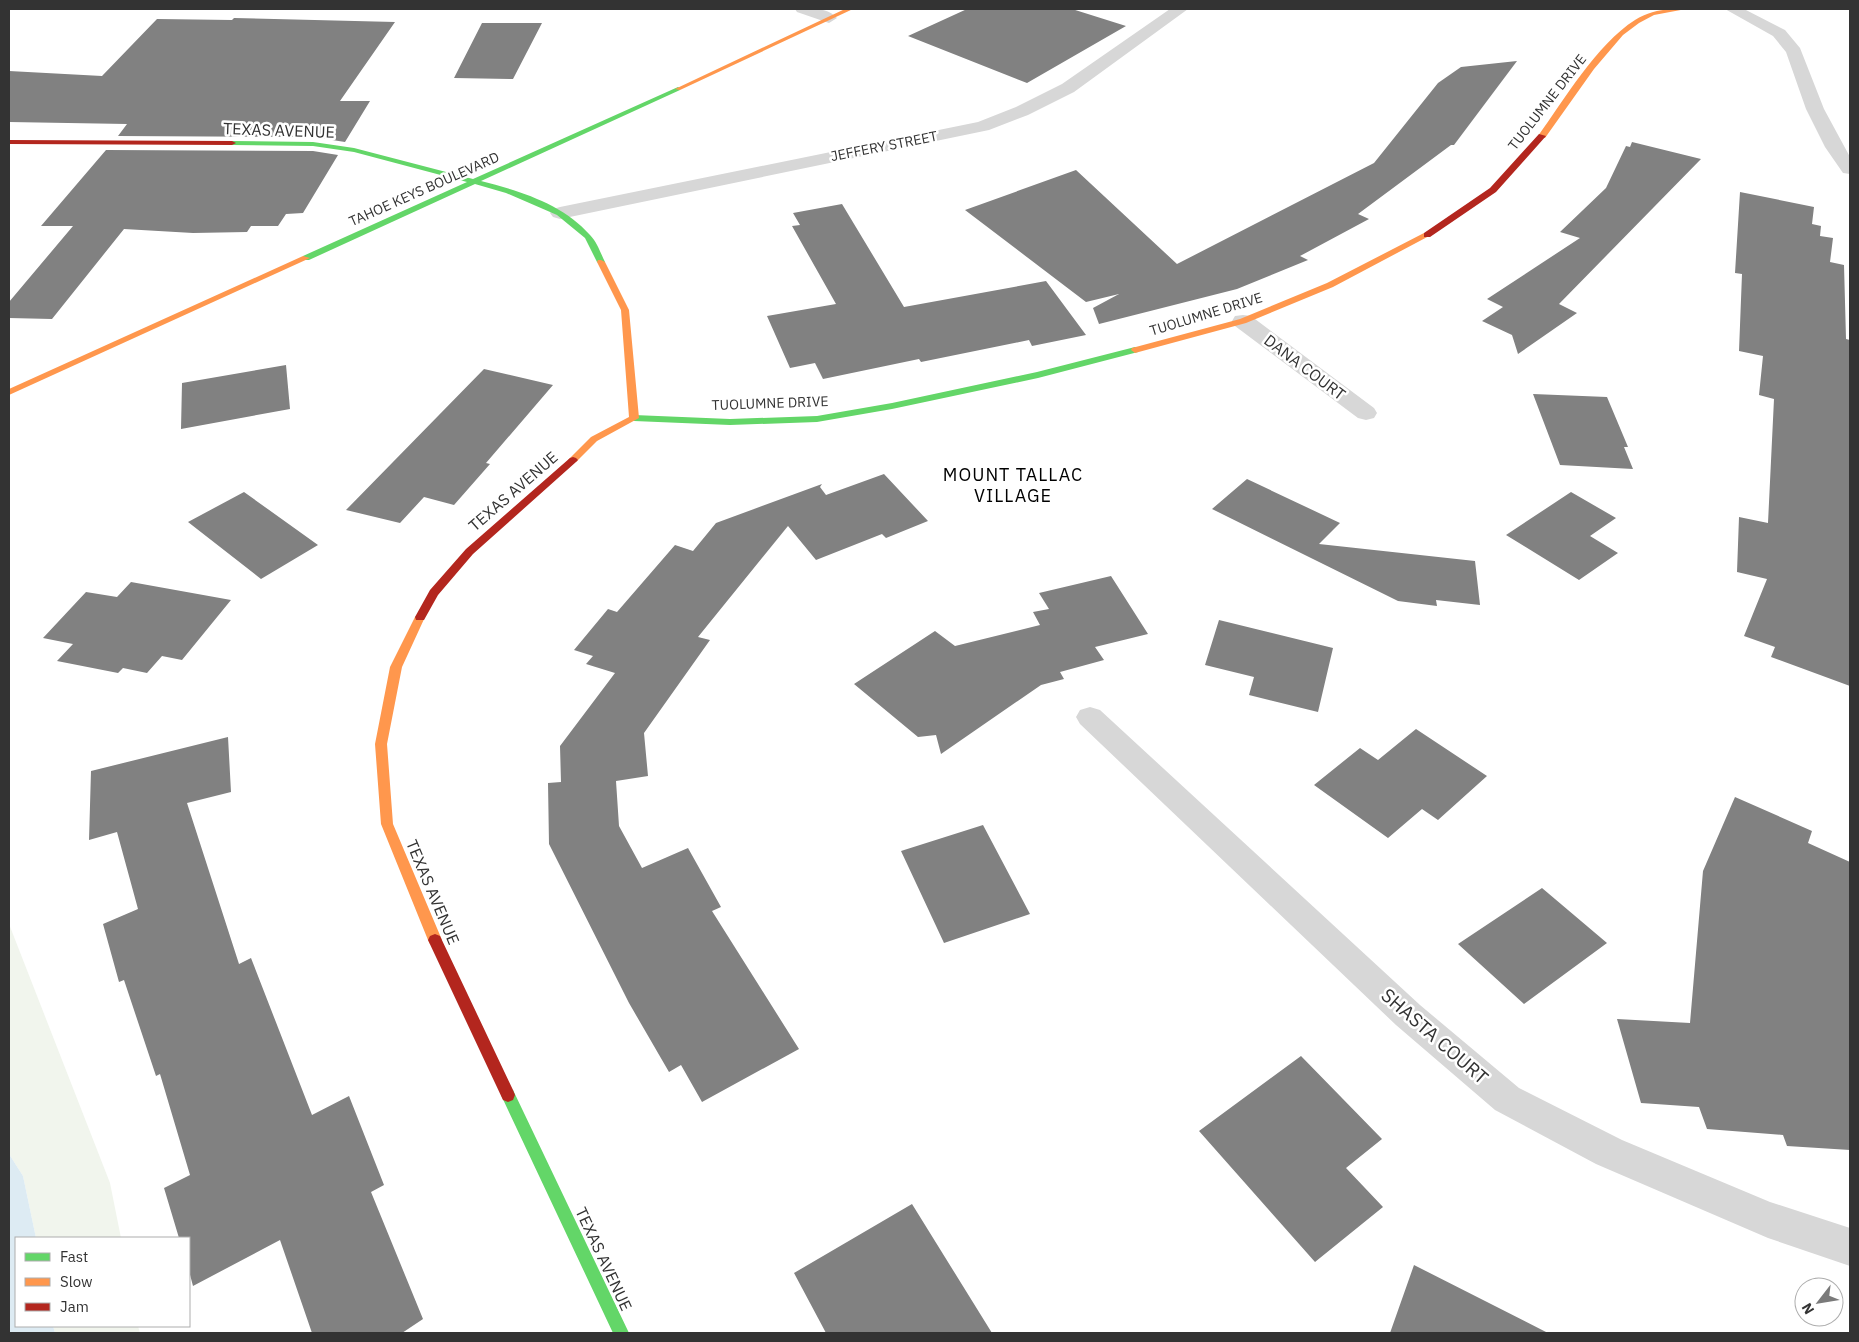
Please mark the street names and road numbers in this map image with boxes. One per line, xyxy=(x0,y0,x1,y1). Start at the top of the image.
street label: TUOLUMNE DRIVE xyxy=(1504,50,1590,154)
street label: TEXAS AVENUE xyxy=(223,118,335,142)
street label: JEFFERY STREET xyxy=(829,127,939,165)
street label: TAHOE KEYS BOULEVARD xyxy=(346,148,502,230)
street label: TUOLUMNE DRIVE xyxy=(1147,288,1265,340)
street label: DANA COURT xyxy=(1260,330,1350,404)
street label: TUOLUMNE DRIVE xyxy=(711,392,829,414)
street label: TEXAS AVENUE xyxy=(464,447,562,535)
street label: TEXAS AVENUE xyxy=(402,837,464,947)
street label: SHASTA COURT xyxy=(1376,983,1494,1089)
street label: TEXAS AVENUE xyxy=(571,1204,637,1314)

